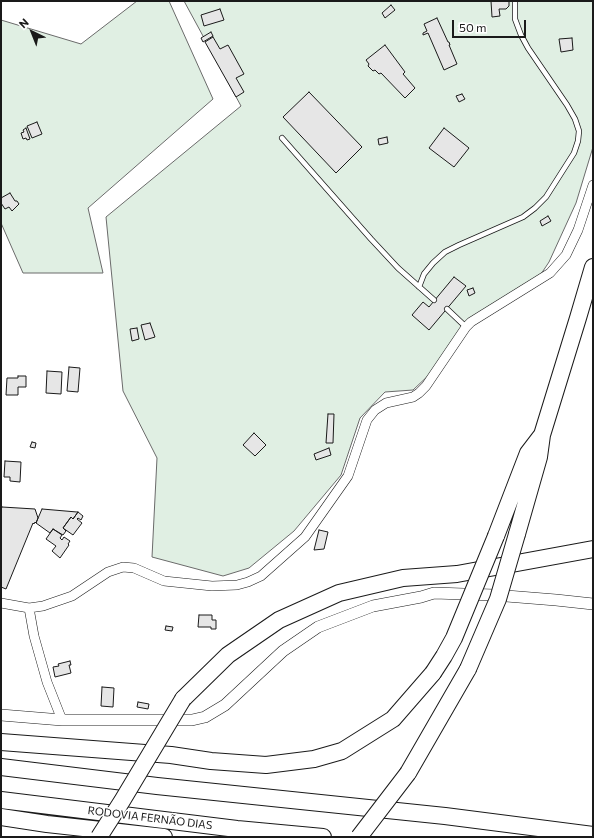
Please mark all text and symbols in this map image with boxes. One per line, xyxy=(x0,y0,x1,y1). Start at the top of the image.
north arrow xyxy=(12,12,52,52)
scale bar xyxy=(454,12,528,38)
text: N xyxy=(16,15,31,30)
text: 50 m xyxy=(459,20,487,34)
street label: RODOVIA FERNÃO DIAS xyxy=(87,804,213,832)

